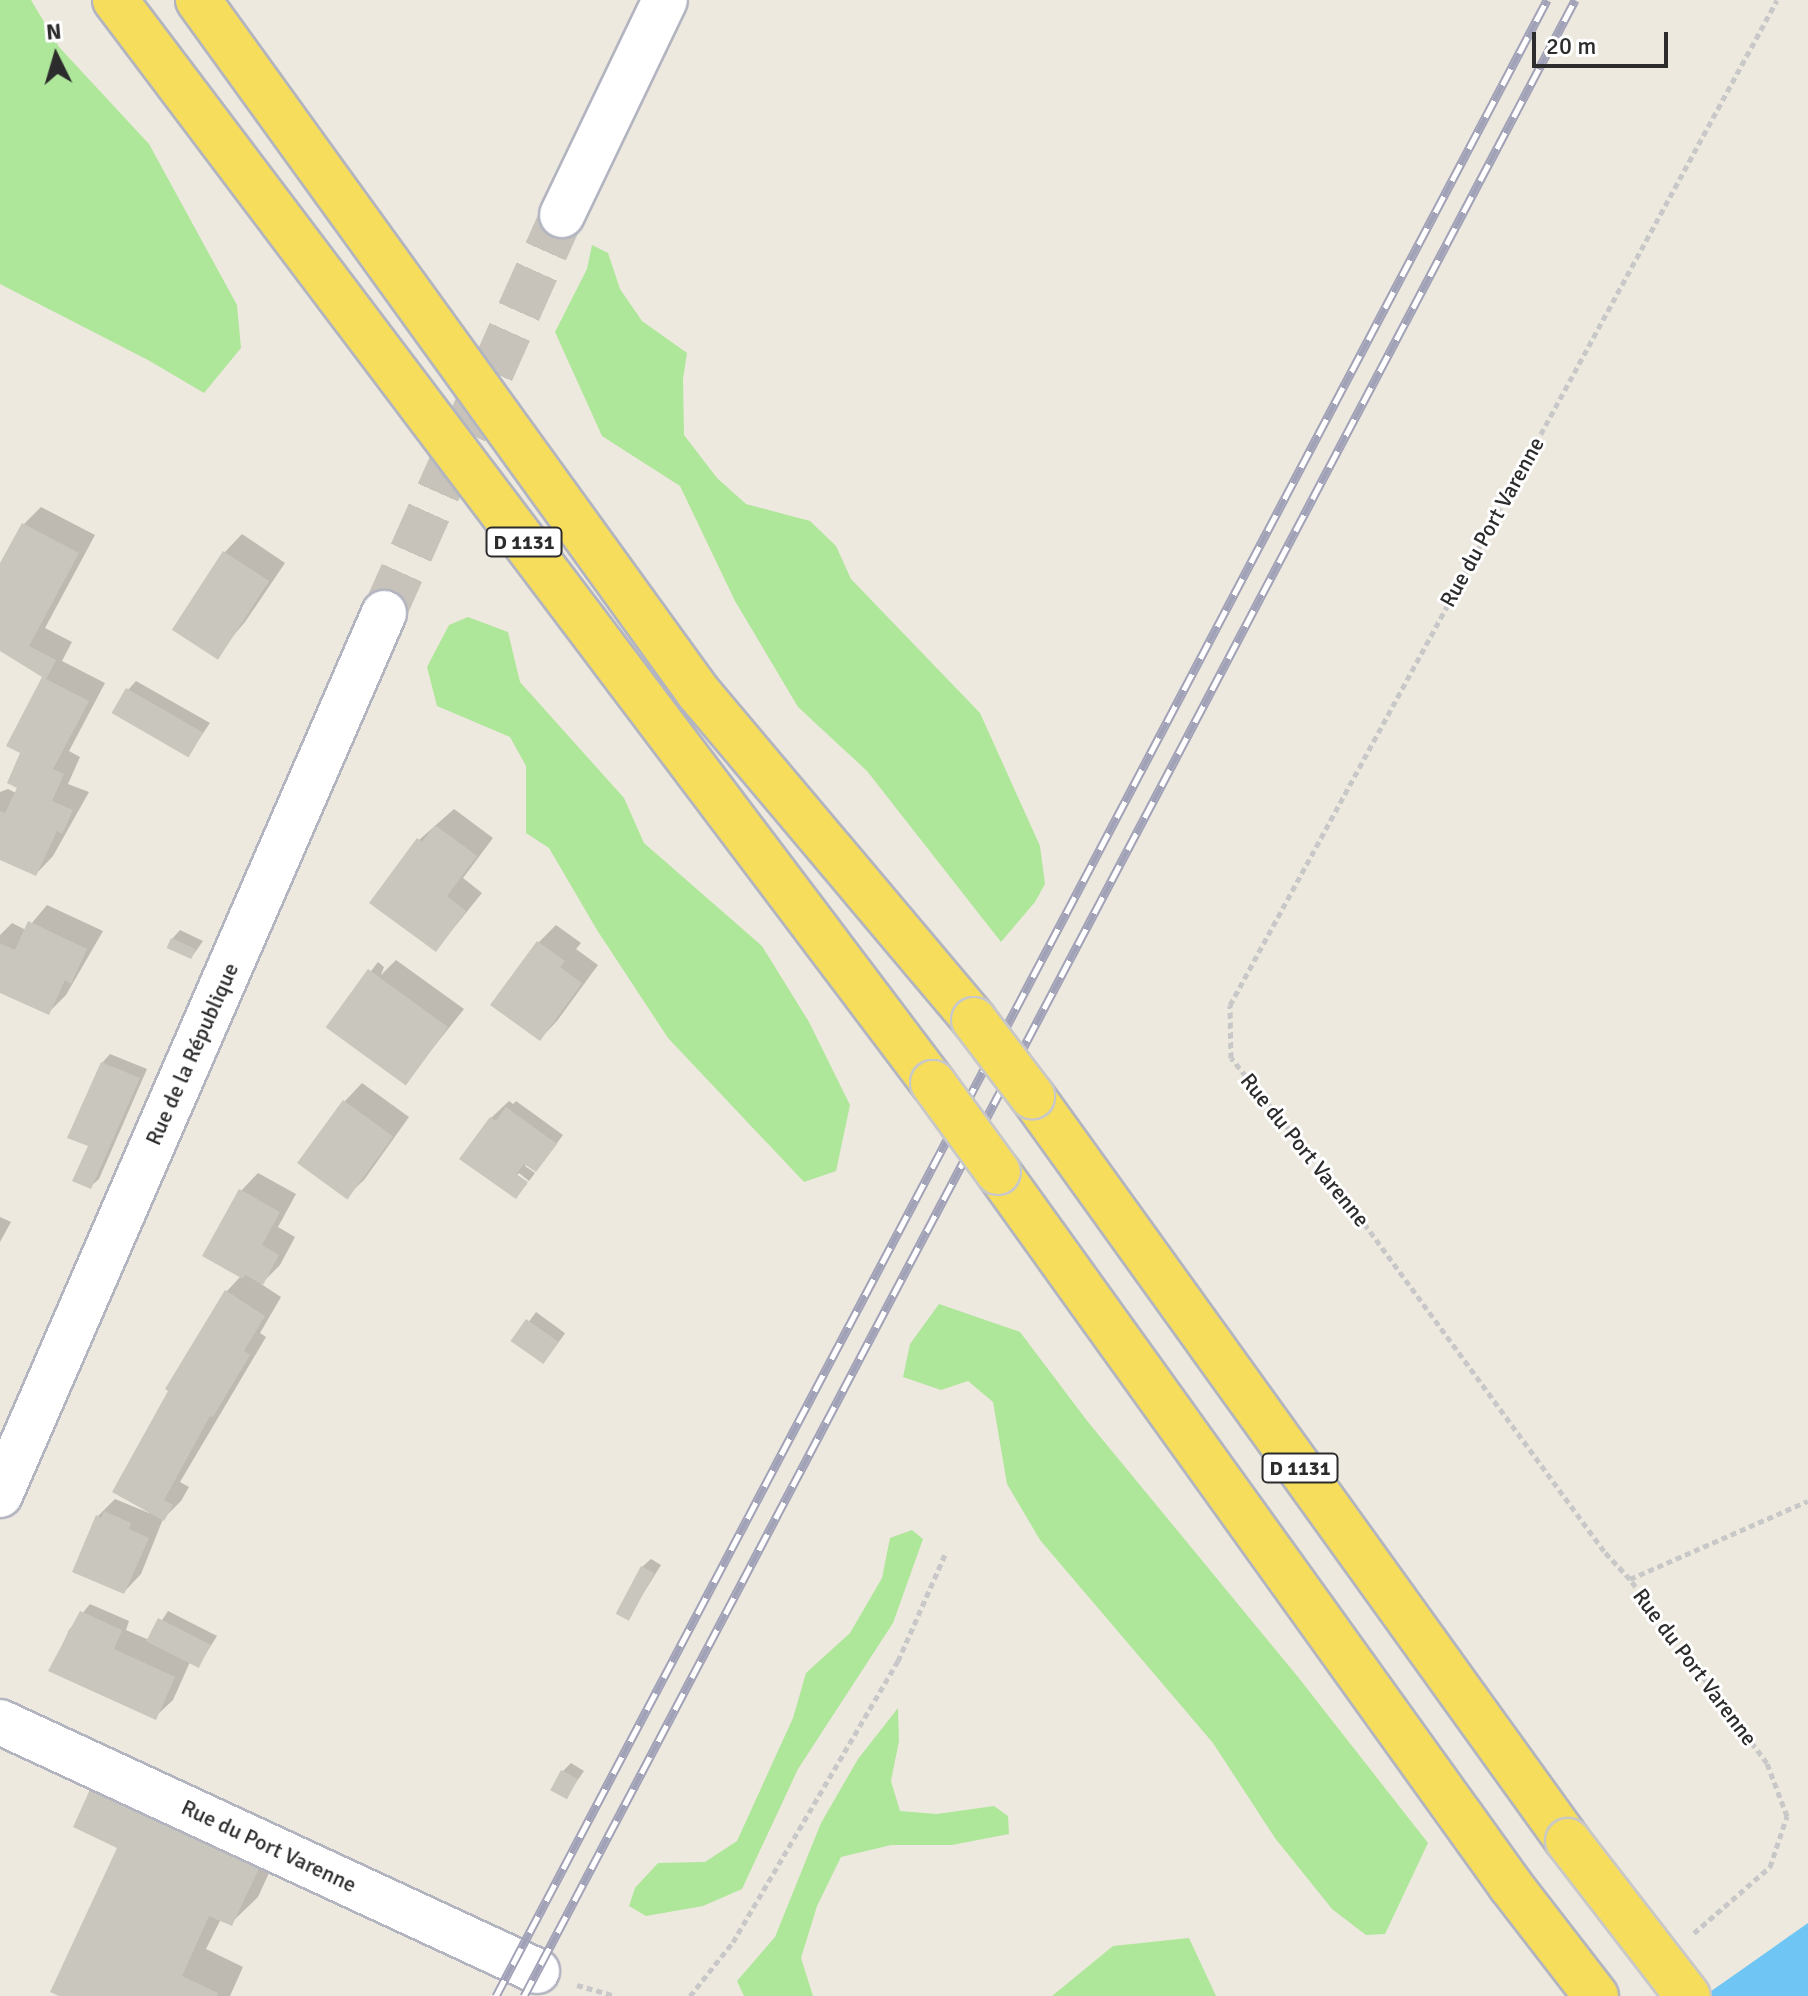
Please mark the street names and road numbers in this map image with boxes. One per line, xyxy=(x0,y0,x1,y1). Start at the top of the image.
street label: Rue du Port Varenne xyxy=(1434,432,1550,612)
road number: D 1131 xyxy=(484,526,564,558)
street label: Rue de la République xyxy=(140,959,244,1149)
street label: Rue du Port Varenne xyxy=(1235,1068,1375,1232)
road number: D 1131 xyxy=(1260,1452,1340,1484)
street label: Rue du Port Varenne xyxy=(1627,1583,1763,1751)
street label: Rue du Port Varenne xyxy=(177,1794,361,1898)

